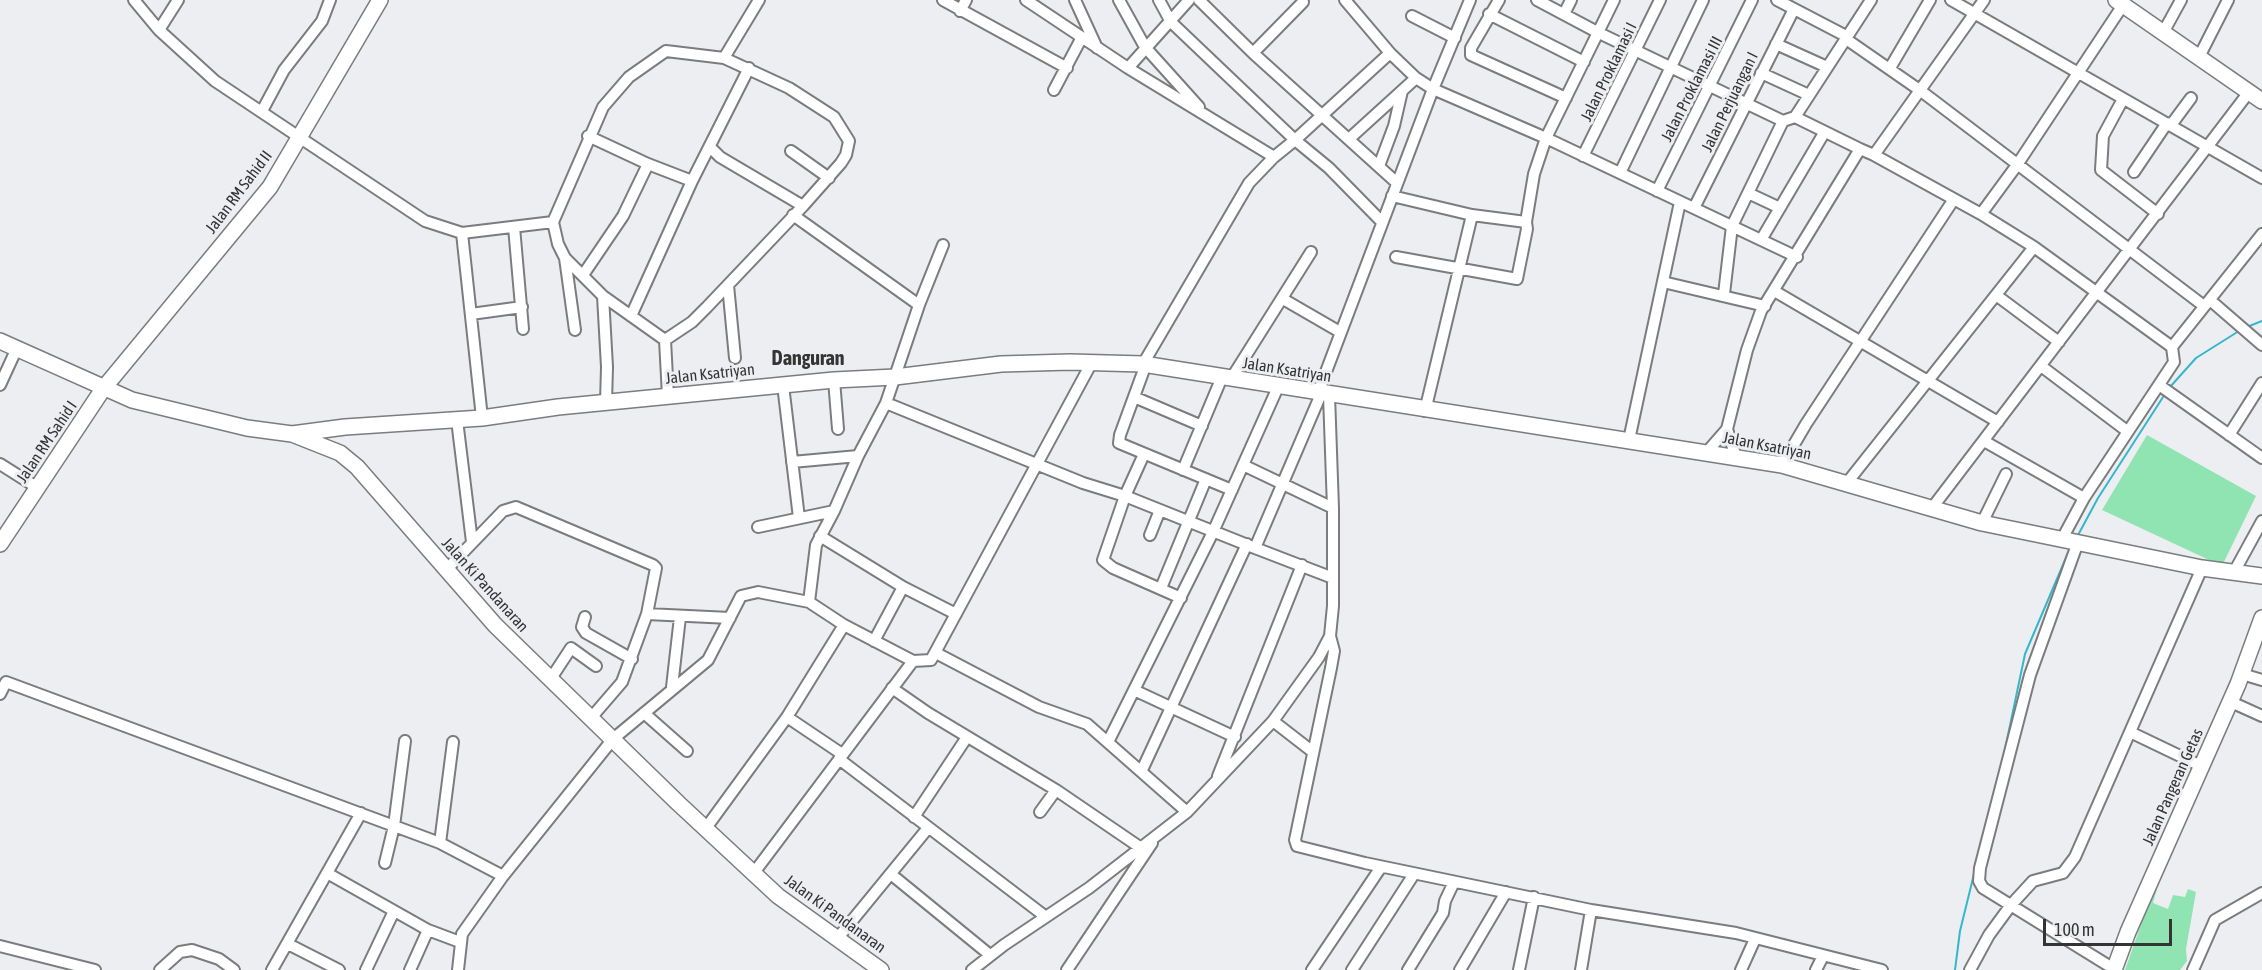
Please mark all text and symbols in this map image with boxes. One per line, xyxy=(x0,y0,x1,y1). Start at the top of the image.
street label: Jalan Proklamasi I xyxy=(1577,19,1641,125)
street label: Jalan Proklamasi III xyxy=(1657,33,1727,145)
street label: Jalan Perjuangan I xyxy=(1698,49,1762,155)
street label: Jalan RM Sahid II xyxy=(202,147,276,237)
district label: Danguran xyxy=(772,347,844,371)
street label: Jalan Ksatriyan xyxy=(1241,353,1333,387)
street label: Jalan Ksatriyan xyxy=(664,360,756,388)
street label: Jalan RM Sahid I xyxy=(13,397,81,487)
street label: Jalan Ksatriyan xyxy=(1721,428,1813,464)
street label: Jalan Ki Pandanaran xyxy=(438,534,532,636)
street label: Jalan Pangeran Getas xyxy=(2139,726,2207,848)
street label: Jalan Ki Pandanaran xyxy=(781,871,889,957)
scale bar xyxy=(2046,907,2175,945)
text: 100 m xyxy=(2054,919,2095,940)

